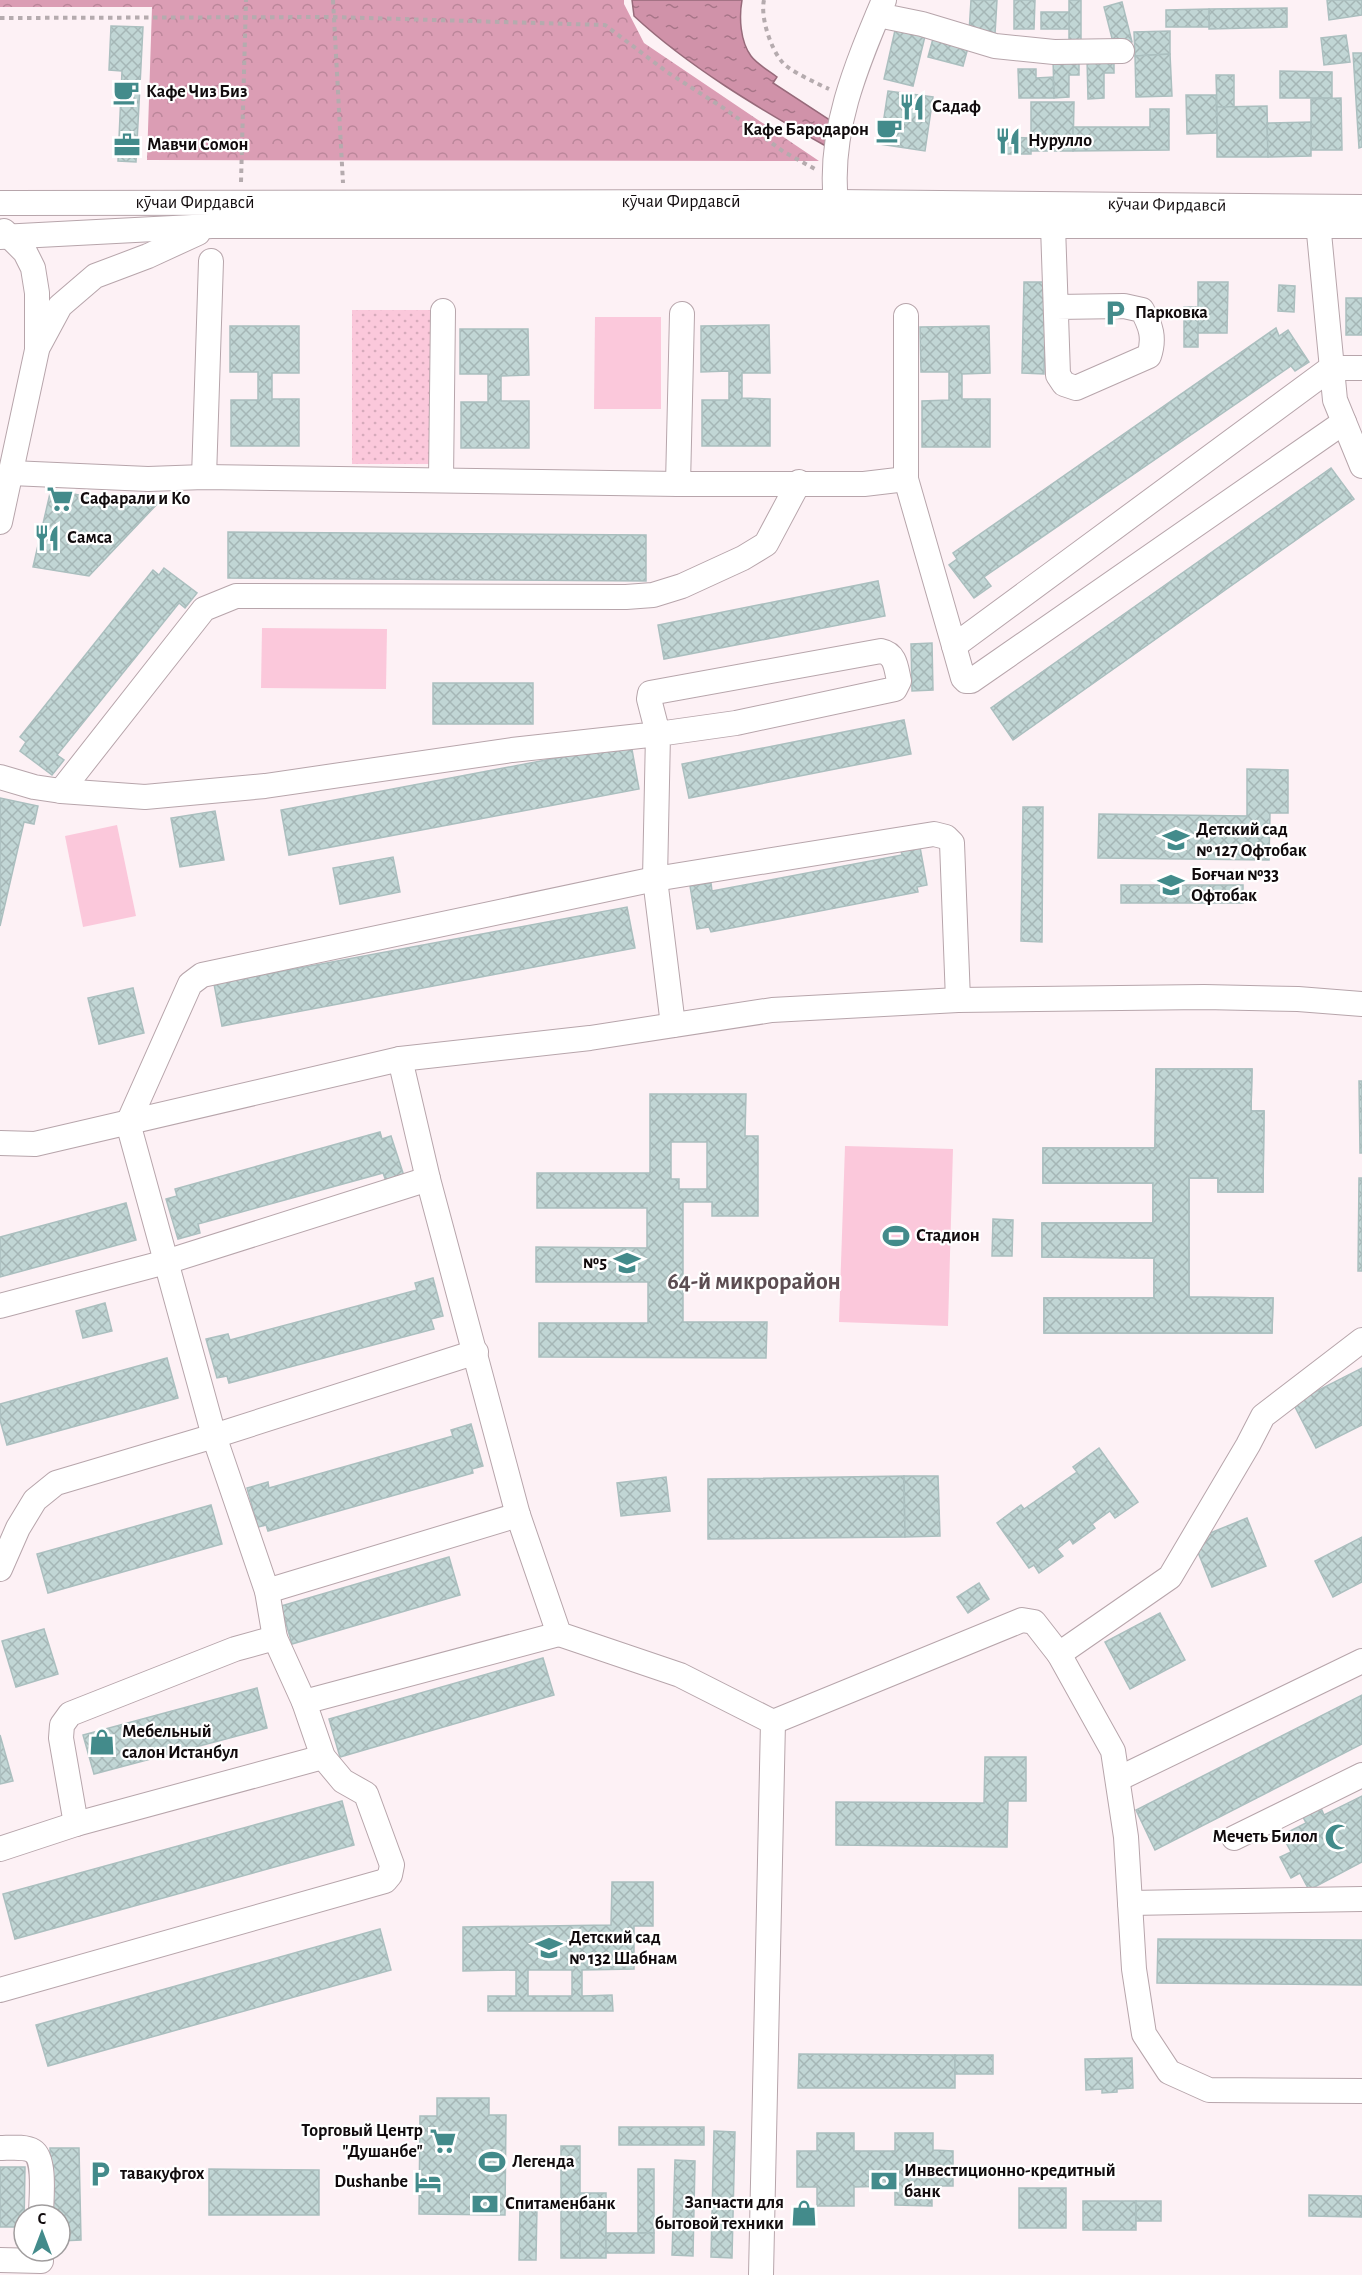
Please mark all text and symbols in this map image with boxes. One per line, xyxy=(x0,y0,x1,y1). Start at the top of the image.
cafe icon: Кафе Чиз Биз xyxy=(111,77,141,107)
place label: Кафе Чиз Биз xyxy=(146,83,247,101)
restaurant icon: Садаф xyxy=(897,92,927,122)
place label: Садаф xyxy=(932,98,981,116)
cafe icon: Кафе Бародарон xyxy=(874,115,904,145)
place label: Кафе Бародарон xyxy=(743,121,869,139)
restaurant icon: Нурулло xyxy=(993,126,1023,156)
office icon: Мавчи Сомон xyxy=(112,130,142,160)
place label: Нурулло xyxy=(1028,132,1092,150)
place label: Мавчи Сомон xyxy=(147,136,248,154)
street label: кӯчаи Фирдавсӣ xyxy=(622,193,740,211)
street label: кӯчаи Фирдавсӣ xyxy=(136,194,254,212)
street label: кӯчаи Фирдавсӣ xyxy=(1107,195,1227,215)
parking icon: Парковка xyxy=(1100,298,1130,328)
place label: Парковка xyxy=(1135,304,1208,322)
supermarket icon: Сафарали и Ко xyxy=(45,484,75,514)
place label: Сафарали и Ко xyxy=(80,490,191,508)
restaurant icon: Самса xyxy=(32,523,62,553)
place label: Самса xyxy=(67,529,113,547)
place label: Детский сад № 127 Офтобак xyxy=(1196,821,1307,860)
school or university icon: Детский сад № 127 Офтобак xyxy=(1161,825,1191,855)
place label: Боғчаи №33 Офтобак xyxy=(1191,866,1279,905)
school or university icon: Боғчаи №33 Офтобак xyxy=(1156,870,1186,900)
sports icon: Стадион xyxy=(881,1221,911,1251)
place label: Стадион xyxy=(916,1227,980,1245)
school or university icon: №5 xyxy=(612,1248,642,1278)
place label: №5 xyxy=(583,1254,607,1272)
district label: 64-й микрорайон xyxy=(667,1270,841,1294)
place label: Мебельный салон Истанбул xyxy=(122,1723,239,1762)
shop icon: Мебельный салон Истанбул xyxy=(87,1727,117,1757)
mosque icon: Мечеть Билол xyxy=(1323,1822,1353,1852)
place label: Мечеть Билол xyxy=(1212,1828,1318,1846)
place label: Детский сад № 132 Шабнам xyxy=(569,1929,677,1968)
school or university icon: Детский сад № 132 Шабнам xyxy=(534,1933,564,1963)
place label: Торговый Центр "Душанбе" xyxy=(301,2122,423,2161)
supermarket icon: Торговый Центр "Душанбе" xyxy=(428,2126,458,2156)
sports icon: Легенда xyxy=(477,2147,507,2177)
place label: Легенда xyxy=(512,2153,575,2171)
parking icon: тавакуфгох xyxy=(85,2159,115,2189)
place label: Инвестиционно-кредитный банк xyxy=(904,2162,1116,2201)
place label: тавакуфгох xyxy=(119,2165,205,2183)
bank icon: Инвестиционно-кредитный банк xyxy=(869,2166,899,2196)
hotel icon: Dushanbe xyxy=(413,2167,443,2197)
place label: Dushanbe xyxy=(334,2173,408,2191)
bank icon: Спитаменбанк xyxy=(470,2189,500,2219)
place label: Запчасти для бытовой техники xyxy=(655,2194,784,2233)
place label: Спитаменбанк xyxy=(505,2195,616,2213)
shop icon: Запчасти для бытовой техники xyxy=(789,2198,819,2228)
north arrow xyxy=(12,2203,72,2263)
text: С xyxy=(38,2211,47,2227)

